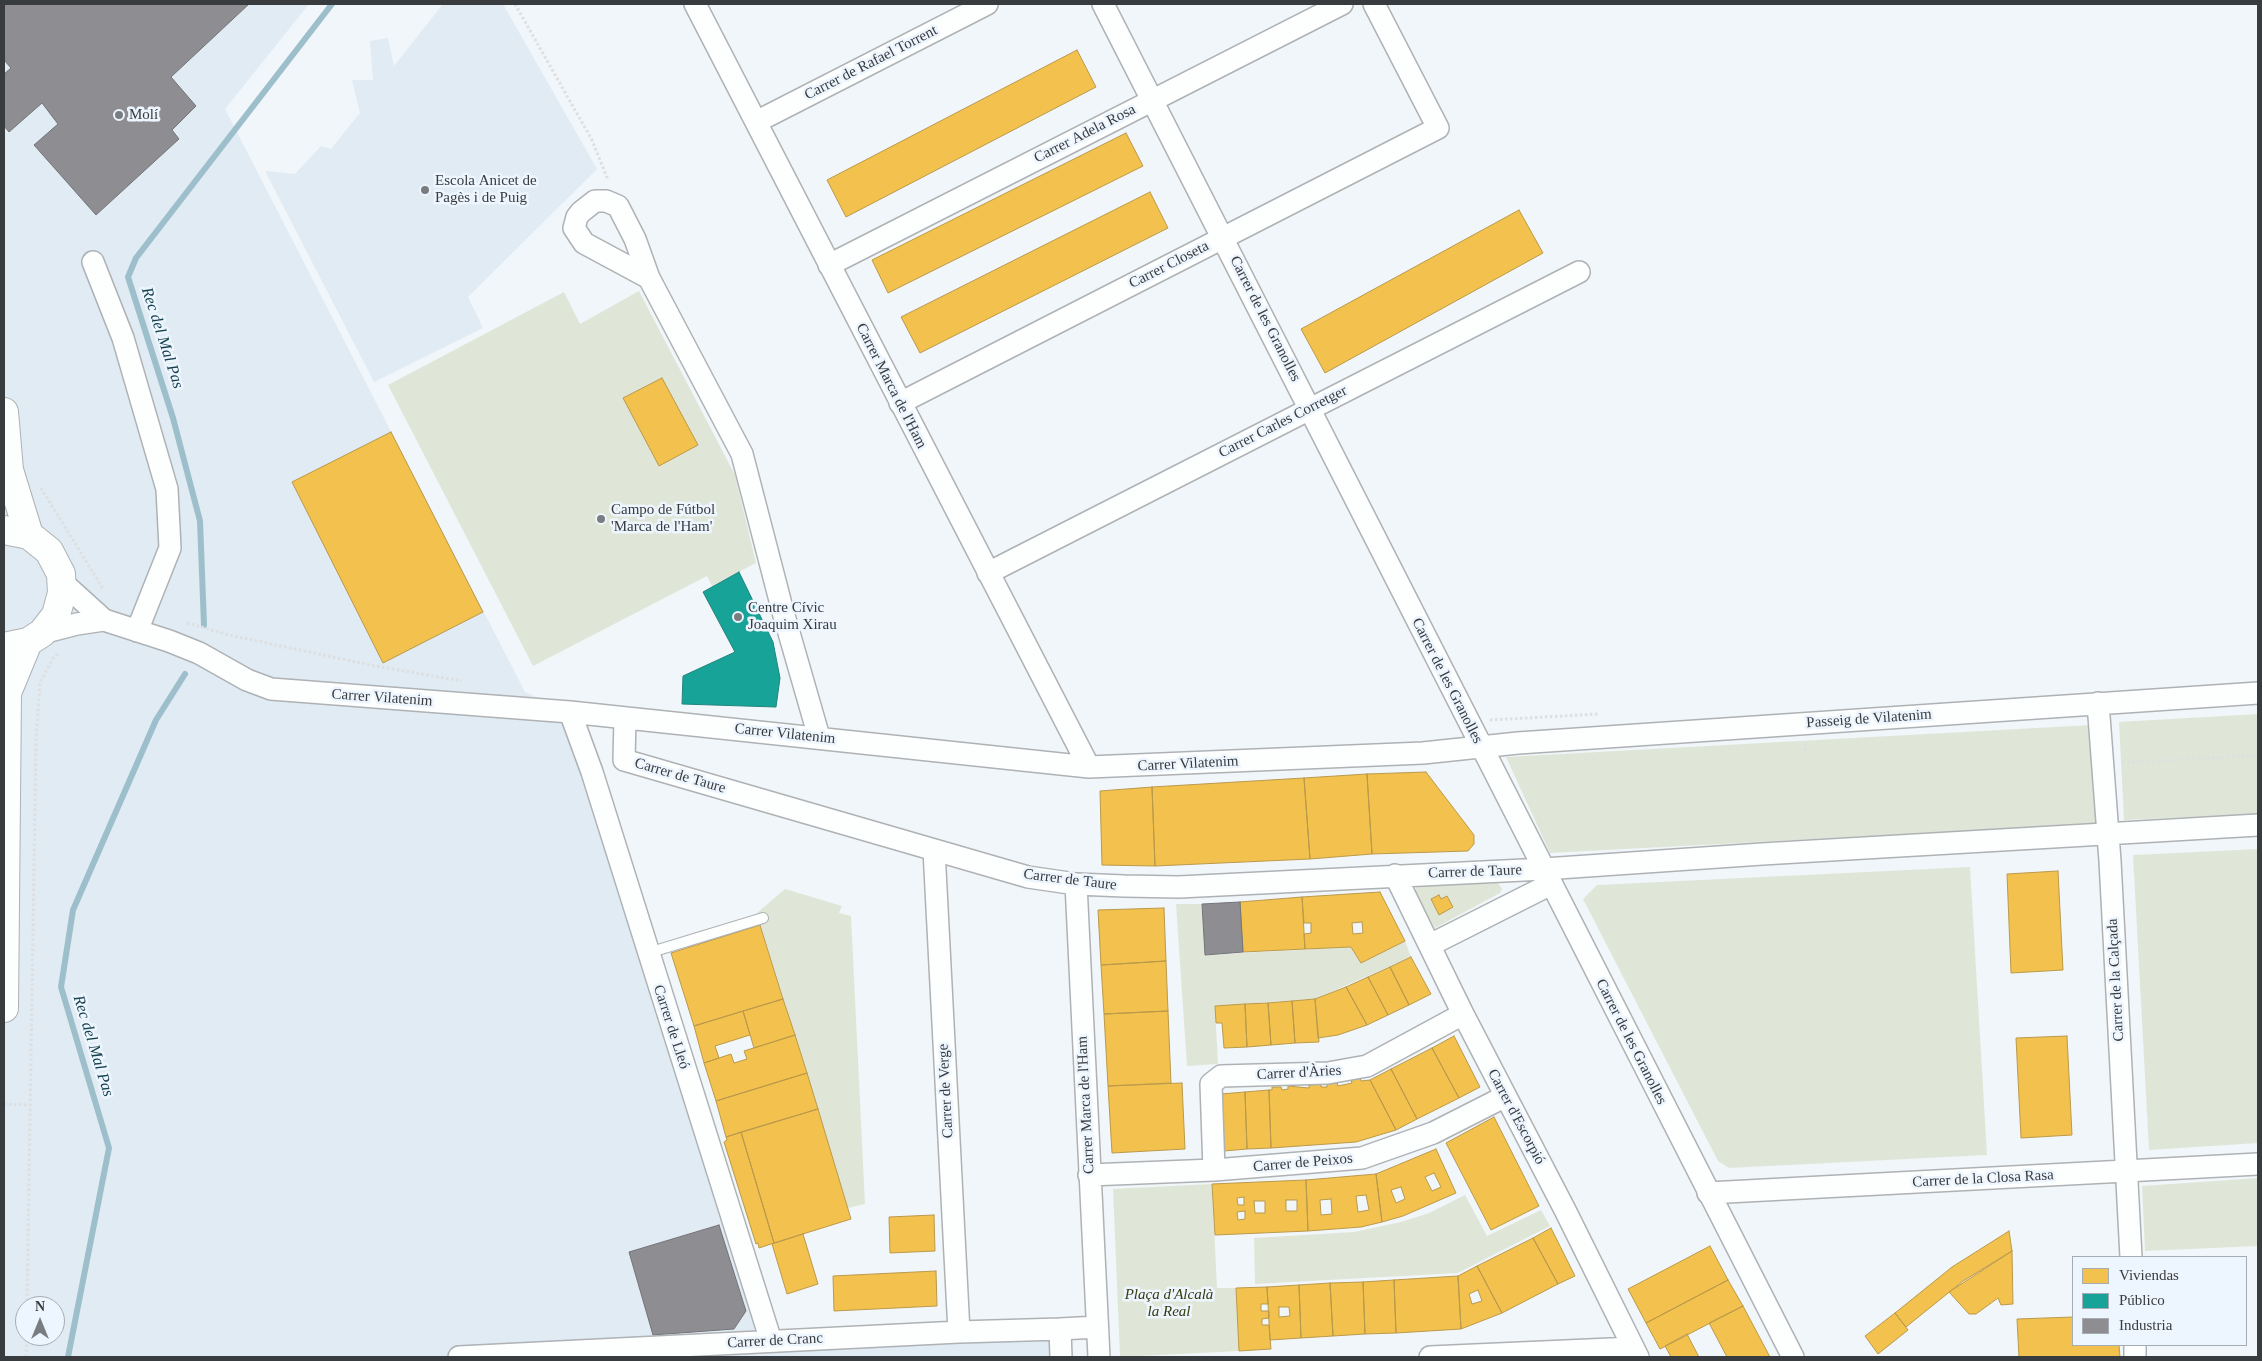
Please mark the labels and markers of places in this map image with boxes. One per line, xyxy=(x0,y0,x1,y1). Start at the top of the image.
place label: Molí xyxy=(129,106,158,124)
marker: Molí xyxy=(113,109,125,121)
place label: Escola Anicet de Pagès i de Puig xyxy=(435,172,537,207)
marker: Escola Anicet de Pagès i de Puig xyxy=(419,184,431,196)
place label: Campo de Fútbol 'Marca de l'Ham' xyxy=(611,501,715,536)
marker: Campo de Fútbol 'Marca de l'Ham' xyxy=(595,513,607,525)
place label: Centre Cívic Joaquim Xirau xyxy=(748,599,837,634)
marker: Centre Cívic Joaquim Xirau xyxy=(732,611,744,623)

